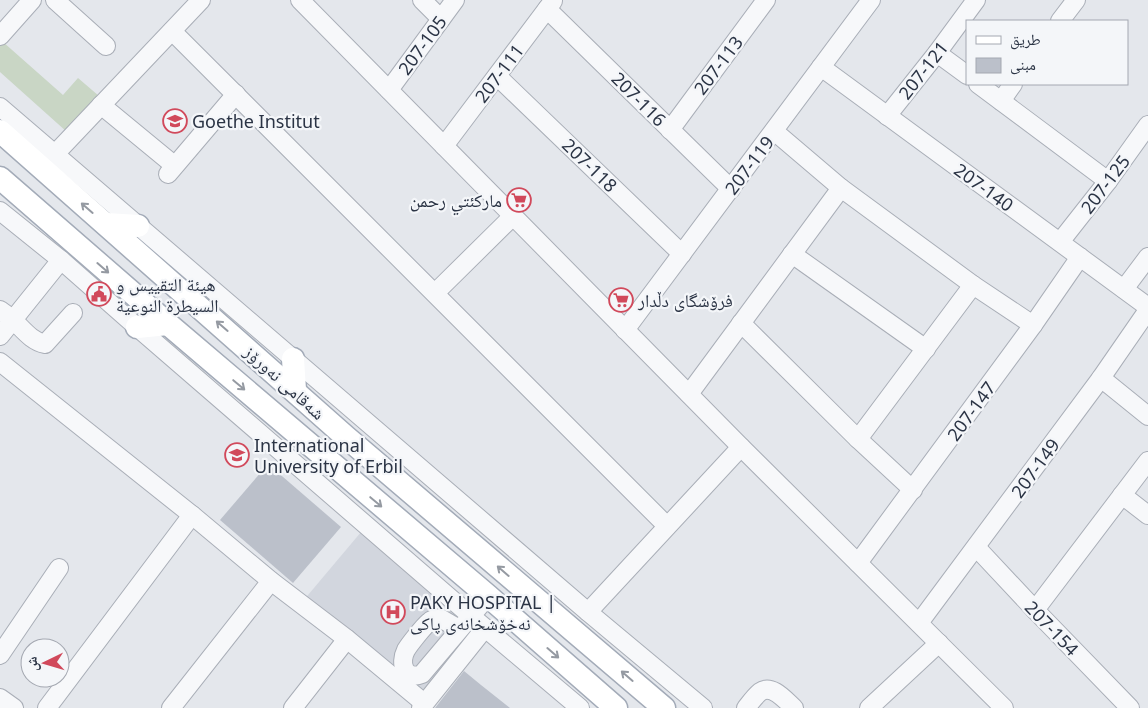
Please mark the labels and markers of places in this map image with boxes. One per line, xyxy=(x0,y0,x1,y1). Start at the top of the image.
school or university icon: Goethe Institut xyxy=(162,108,188,134)
place label: Goethe Institut xyxy=(192,109,320,133)
supermarket icon: ماركئتي رحمن xyxy=(506,187,532,213)
place label: ماركئتي رحمن xyxy=(410,188,502,216)
place label: هيئة التقييس و السيطرة النوعية xyxy=(116,272,219,317)
public building icon: هيئة التقييس و السيطرة النوعية xyxy=(86,281,112,307)
supermarket icon: فرۆشگای دڵدار xyxy=(608,287,634,313)
place label: فرۆشگای دڵدار xyxy=(637,288,733,312)
place label: International University of Erbil xyxy=(254,433,403,478)
school or university icon: International University of Erbil xyxy=(224,442,250,468)
place label: PAKY HOSPITAL | نەخۆشخانەی پاکی xyxy=(410,590,556,635)
hospital icon: PAKY HOSPITAL | نەخۆشخانەی پاکی xyxy=(380,599,406,625)

